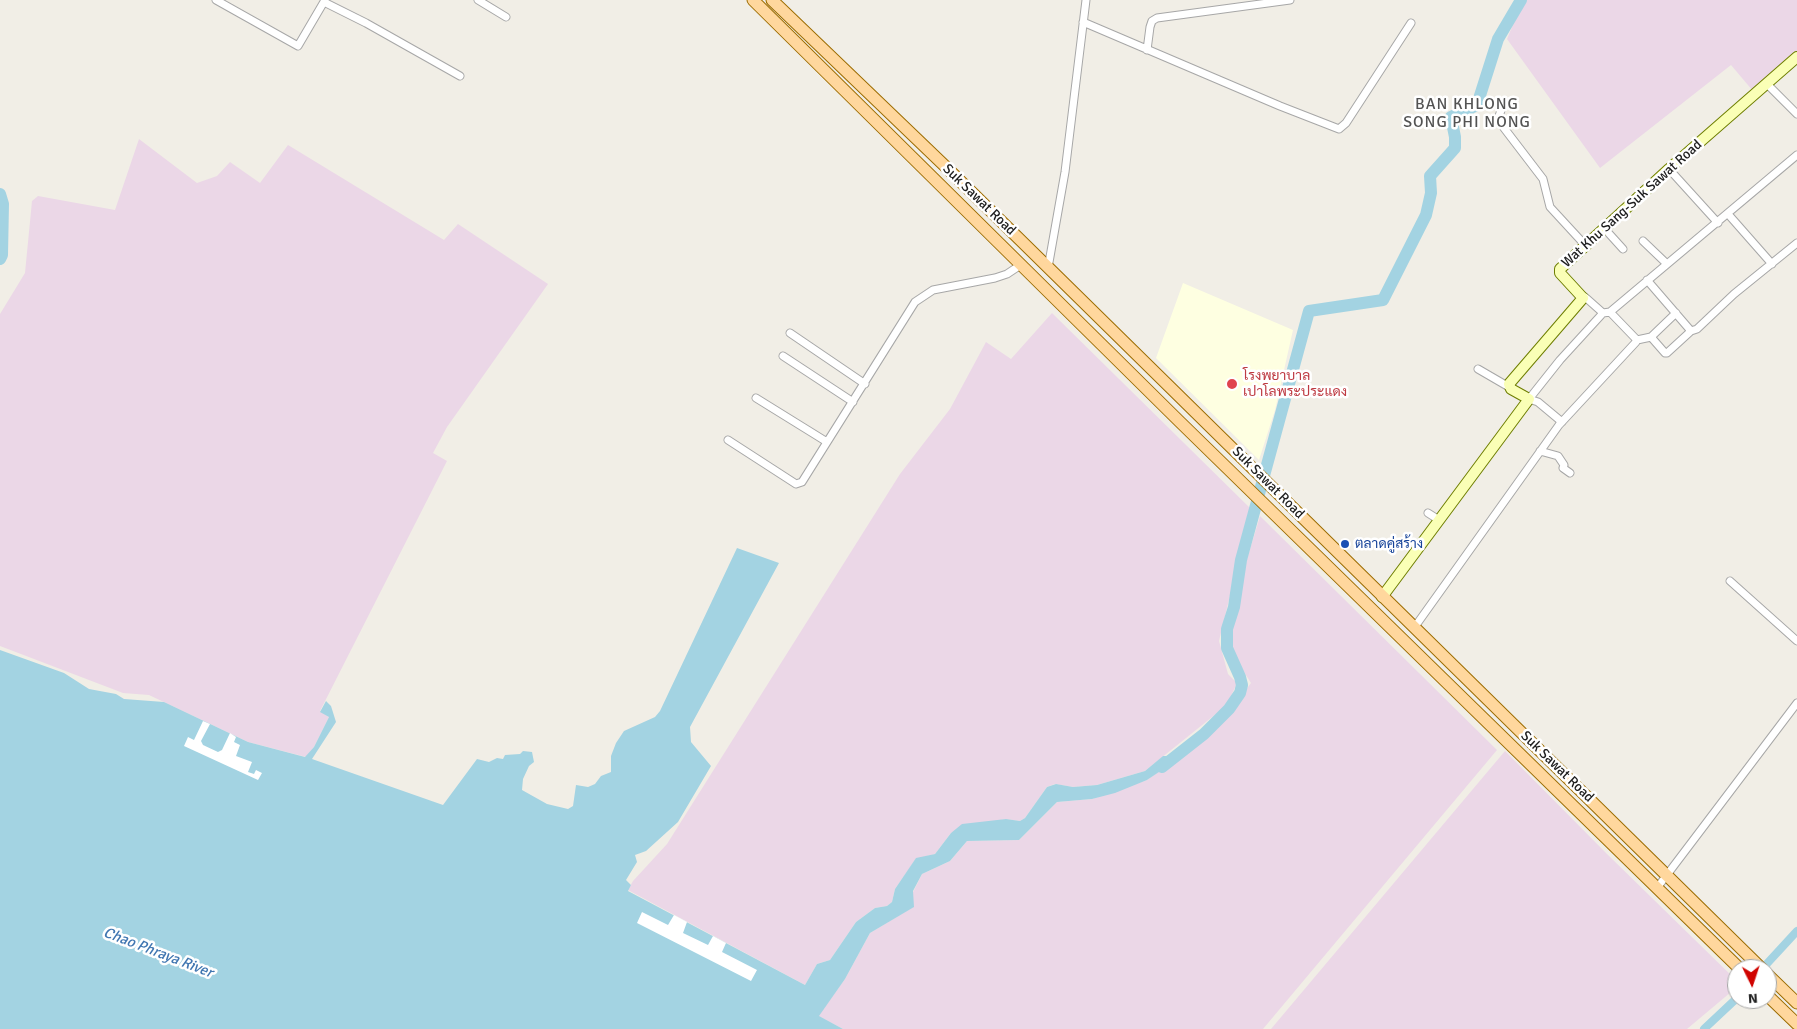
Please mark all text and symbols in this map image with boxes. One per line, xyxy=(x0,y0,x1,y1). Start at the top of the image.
district label: BAN KHLONG SONG PHI NONG xyxy=(1402,95,1532,133)
street label: Wat Khu Sang-Suk Sawat Road xyxy=(1558,137,1706,271)
street label: Suk Sawat Road xyxy=(939,161,1019,239)
place label: โรงพยาบาล เปาโลพระประแดง xyxy=(1243,368,1347,401)
marker: โรงพยาบาล เปาโลพระประแดง xyxy=(1225,377,1239,391)
street label: Suk Sawat Road xyxy=(1228,443,1308,523)
place label: ตลาดคู่สร้าง xyxy=(1355,536,1423,552)
marker: ตลาดคู่สร้าง xyxy=(1339,538,1351,550)
street label: Suk Sawat Road xyxy=(1517,728,1597,806)
water label: Chao Phraya River xyxy=(101,924,215,982)
north arrow xyxy=(1727,959,1777,1009)
text: N xyxy=(1748,990,1758,1007)

